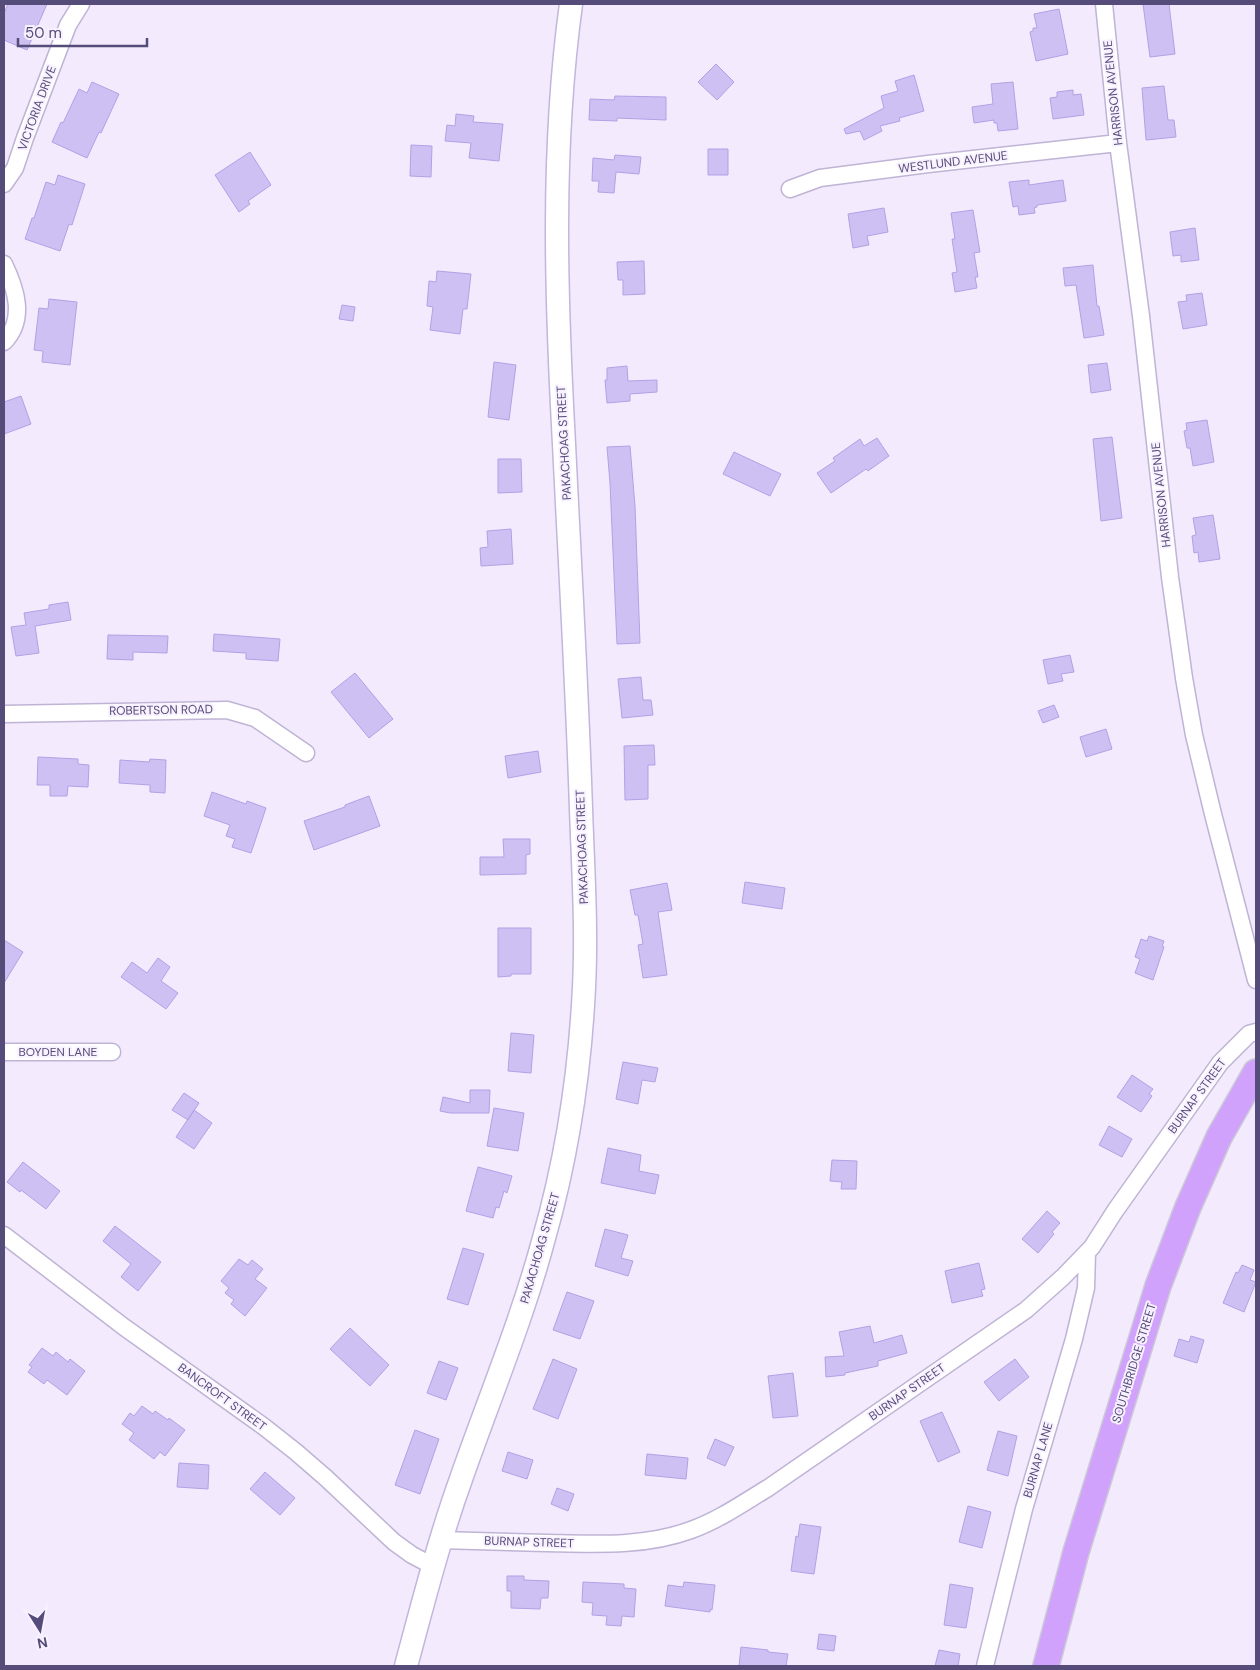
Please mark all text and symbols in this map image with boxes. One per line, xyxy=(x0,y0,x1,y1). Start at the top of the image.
scale bar xyxy=(18,15,146,47)
text: 50 m xyxy=(25,23,62,43)
street label: HARRISON AVENUE xyxy=(1100,39,1126,146)
street label: VICTORIA DRIVE xyxy=(14,63,60,153)
street label: WESTLUND AVENUE xyxy=(897,147,1009,177)
street label: PAKACHOAG STREET xyxy=(553,385,575,501)
street label: HARRISON AVENUE xyxy=(1148,441,1174,548)
street label: ROBERTSON ROAD xyxy=(109,701,213,719)
street label: PAKACHOAG STREET xyxy=(572,789,592,905)
street label: BOYDEN LANE xyxy=(19,1044,98,1060)
street label: BURNAP STREET xyxy=(1164,1055,1230,1137)
street label: PAKACHOAG STREET xyxy=(517,1191,564,1305)
street label: SOUTHBRIDGE STREET xyxy=(1108,1301,1160,1425)
street label: BANCROFT STREET xyxy=(175,1359,270,1435)
street label: BURNAP STREET xyxy=(866,1360,948,1424)
street label: BURNAP LANE xyxy=(1020,1420,1056,1500)
street label: BURNAP STREET xyxy=(484,1532,574,1552)
north arrow xyxy=(15,1605,65,1655)
text: N xyxy=(36,1633,49,1653)

